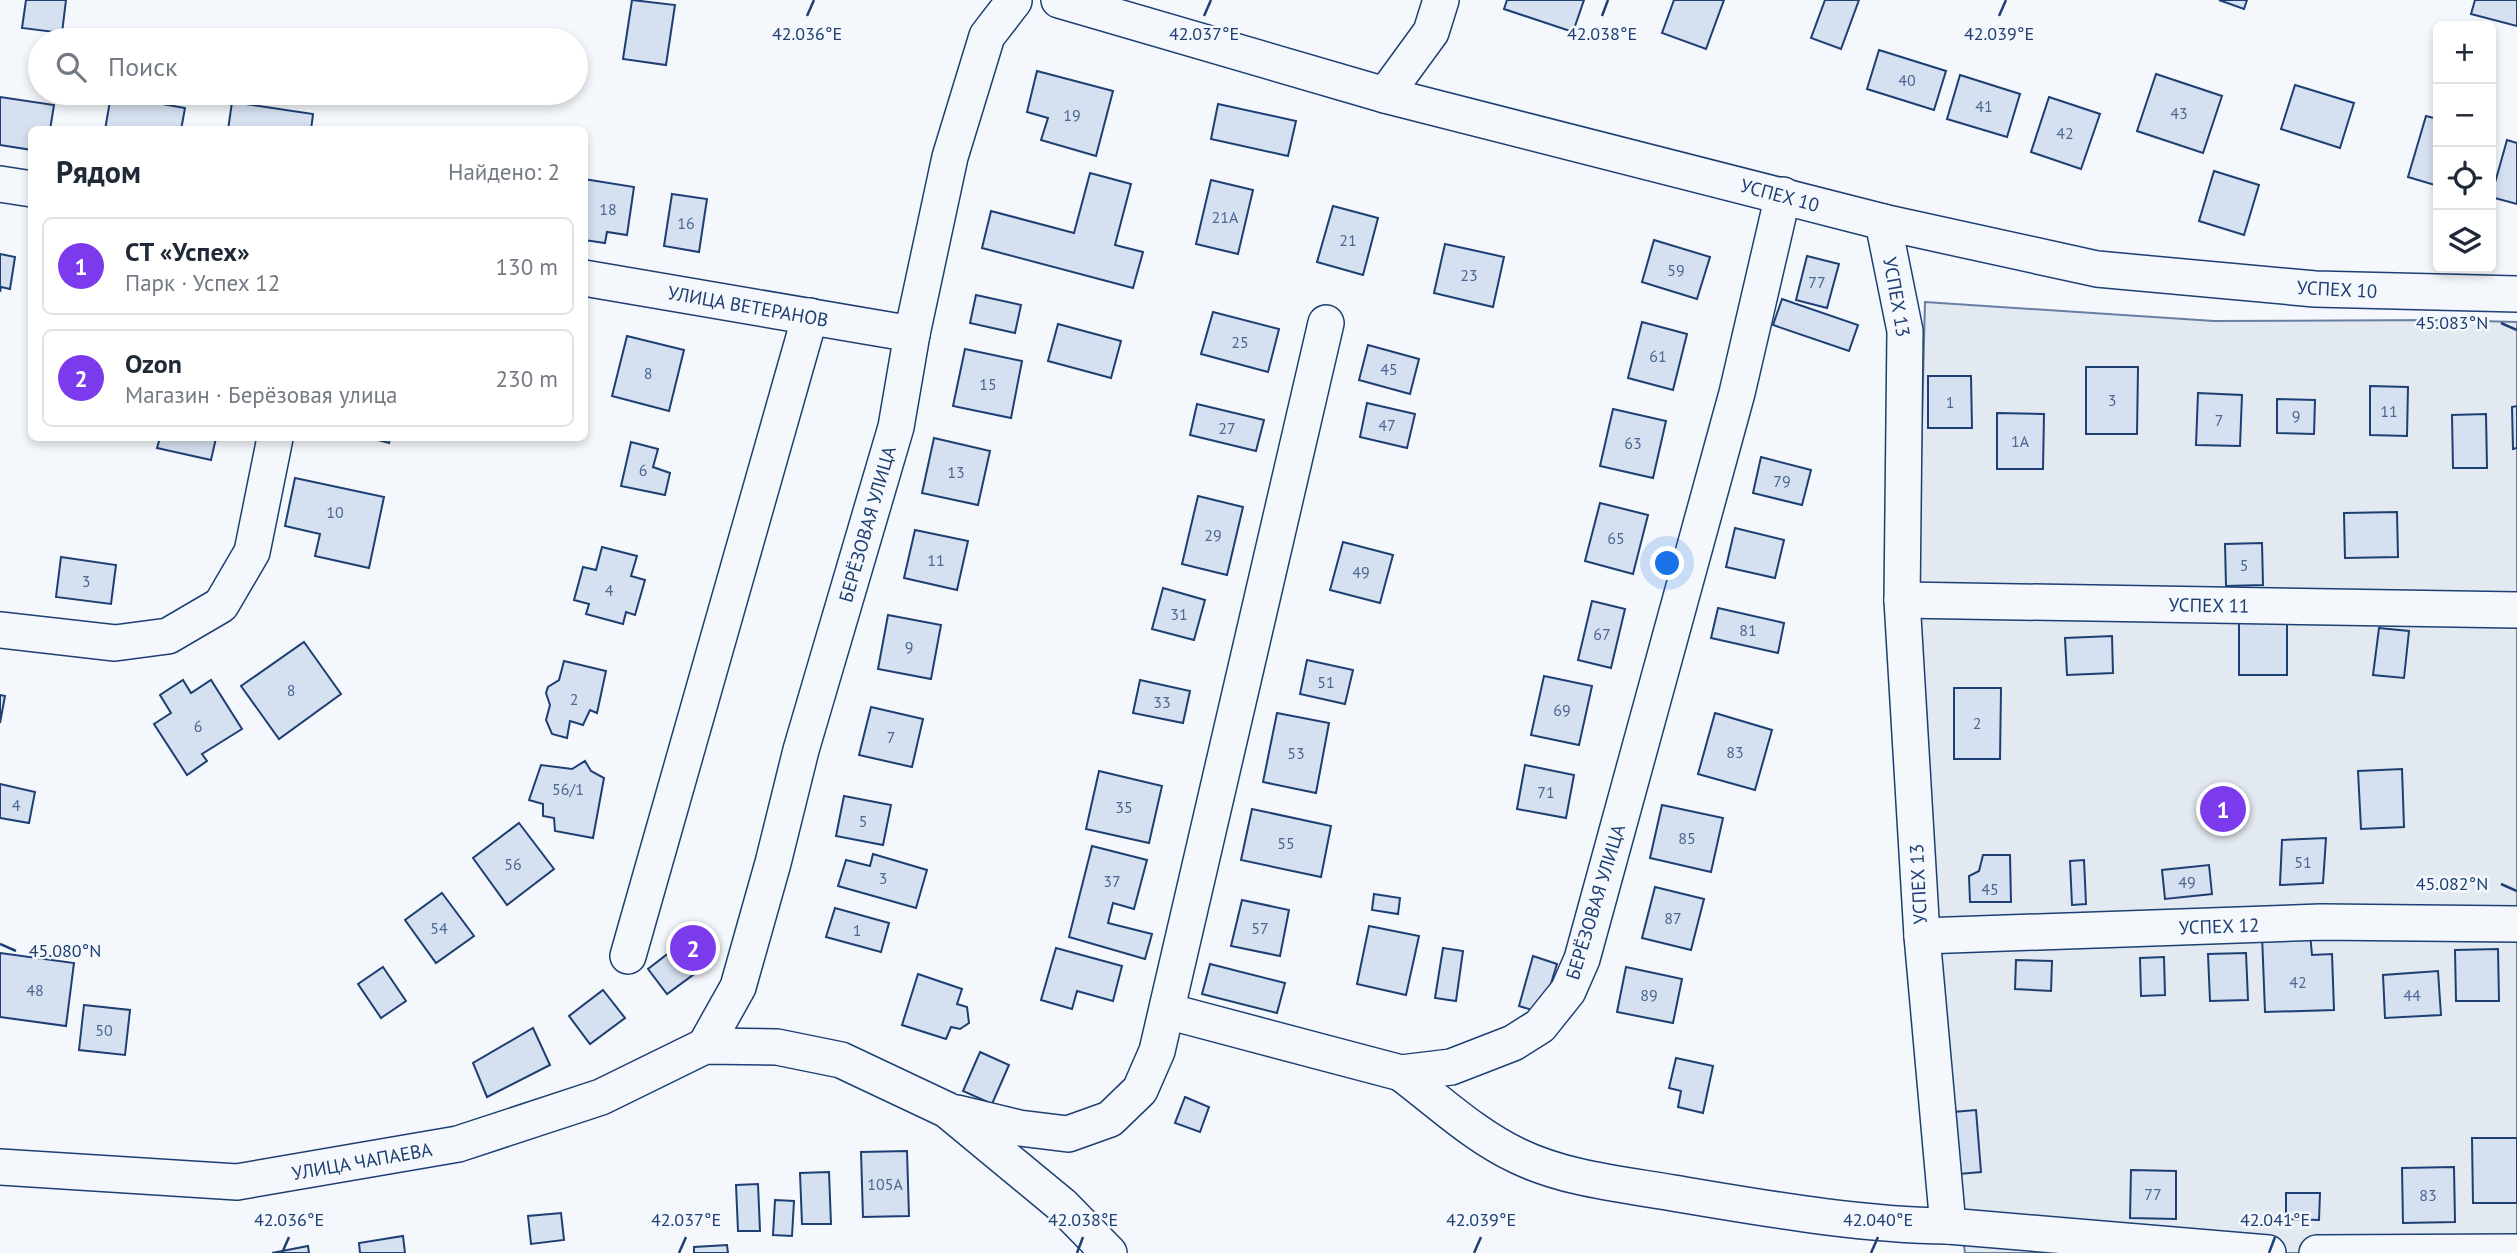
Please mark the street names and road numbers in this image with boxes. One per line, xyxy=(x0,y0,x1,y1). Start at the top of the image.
street label: УСПЕХ 10 xyxy=(1738,173,1822,217)
street label: УСПЕХ 13 xyxy=(1878,255,1916,339)
street label: УСПЕХ 10 xyxy=(2296,275,2378,303)
street label: УЛИЦА ВЕТЕРАНОВ xyxy=(666,280,830,332)
street label: БЕРЁЗОВАЯ УЛИЦА xyxy=(833,443,901,605)
street label: УСПЕХ 11 xyxy=(2168,592,2250,618)
street label: БЕРЁЗОВАЯ УЛИЦА xyxy=(1560,821,1630,983)
street label: УСПЕХ 13 xyxy=(1904,843,1932,925)
street label: УСПЕХ 12 xyxy=(2178,913,2260,939)
street label: УЛИЦА ЧАПАЕВА xyxy=(290,1137,434,1185)

